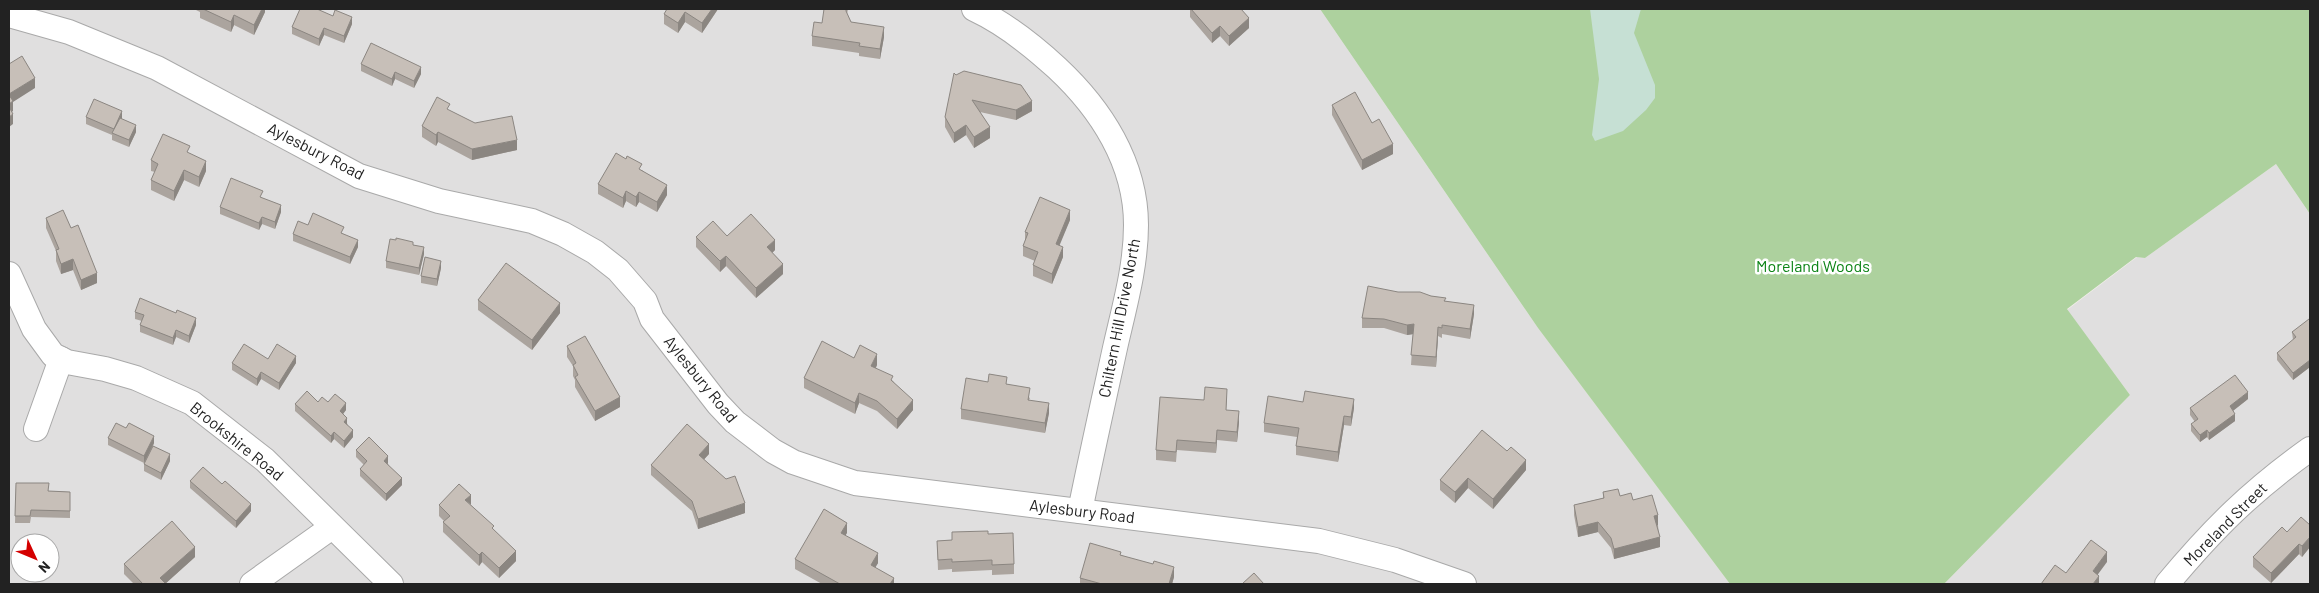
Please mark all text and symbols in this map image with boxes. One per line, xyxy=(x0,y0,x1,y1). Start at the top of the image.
street label: Aylesbury Road xyxy=(265,118,368,183)
street label: Chiltern Hill Drive North xyxy=(1094,237,1143,399)
park label: Moreland Woods xyxy=(1756,256,1870,275)
street label: Aylesbury Road xyxy=(661,332,742,426)
street label: Brookshire Road xyxy=(187,397,288,484)
street label: Moreland Street xyxy=(2179,478,2270,569)
street label: Aylesbury Road xyxy=(1028,495,1136,526)
north arrow xyxy=(10,533,60,583)
text: N xyxy=(35,558,54,577)

